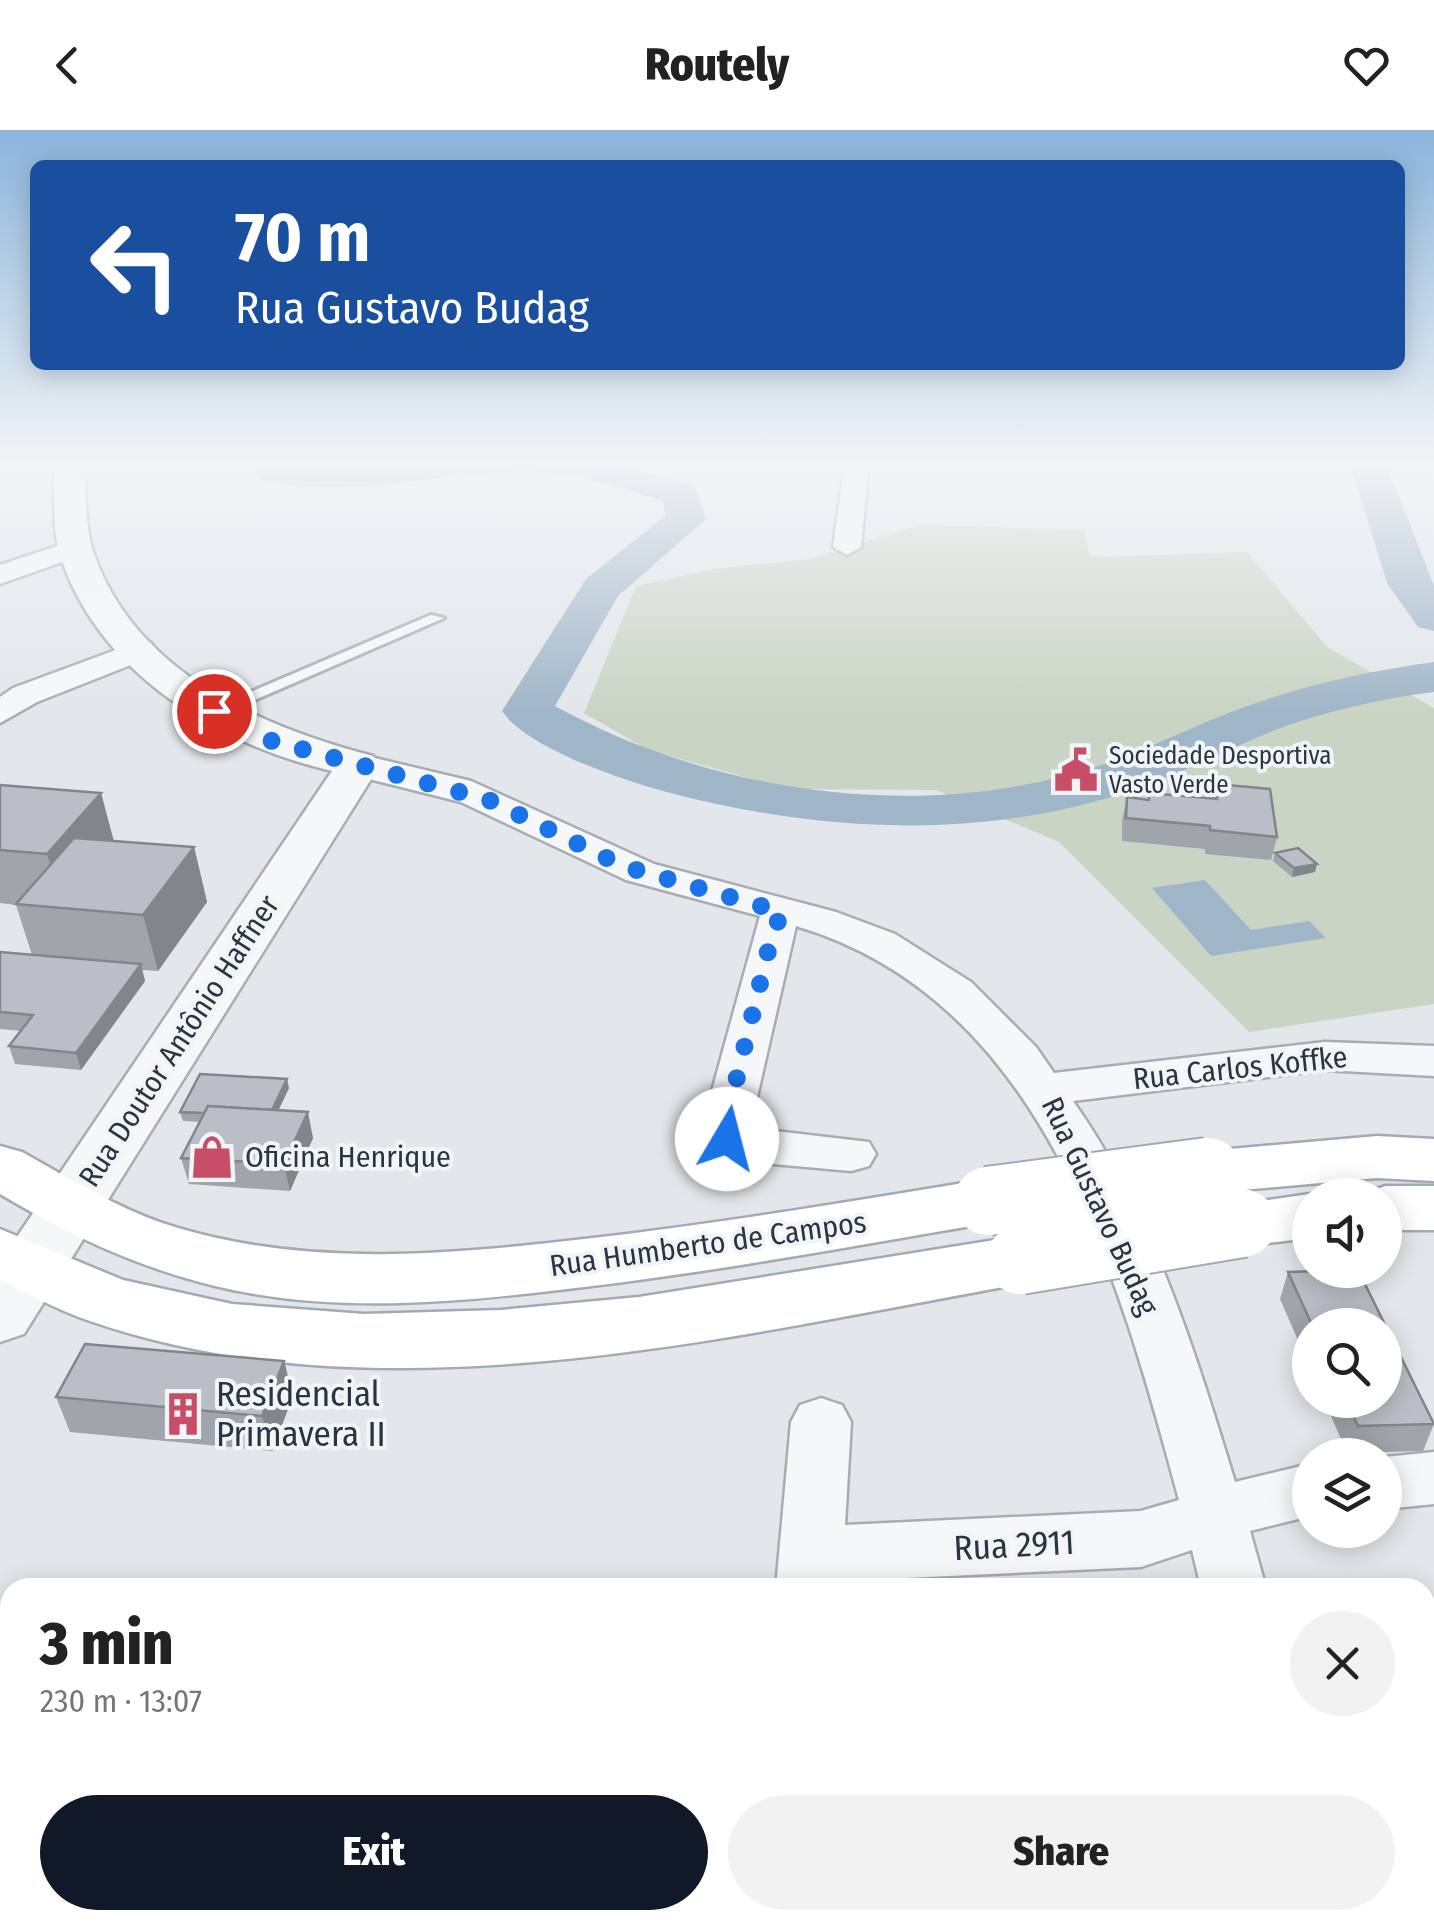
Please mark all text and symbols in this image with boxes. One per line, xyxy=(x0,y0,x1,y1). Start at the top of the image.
icon: back xyxy=(40,38,95,93)
text: Routely xyxy=(645,38,789,92)
icon: heart xyxy=(1339,38,1394,93)
text: 70 m xyxy=(235,196,370,280)
icon: left xyxy=(70,200,200,330)
text: Rua Gustavo Budag xyxy=(235,281,589,335)
pin xyxy=(172,669,257,754)
icon: arrive xyxy=(187,684,242,739)
place label: Sociedade Desportiva Vasto Verde xyxy=(1109,741,1331,800)
public building icon: Sociedade Desportiva Vasto Verde xyxy=(1052,746,1100,794)
street label: Rua Doutor Antônio Haffner xyxy=(71,888,287,1194)
street label: Rua Carlos Koffke xyxy=(1131,1039,1349,1097)
position arrow xyxy=(675,1087,779,1191)
street label: Rua Gustavo Budag xyxy=(1034,1091,1167,1321)
shop icon: Oficina Henrique xyxy=(188,1133,236,1181)
place label: Oficina Henrique xyxy=(245,1139,451,1175)
map controls xyxy=(1292,1178,1402,1548)
button: sound xyxy=(1292,1178,1402,1288)
street label: Rua Humberto de Campos xyxy=(547,1204,869,1284)
button: search xyxy=(1292,1308,1402,1418)
place label: Residencial Primavera II xyxy=(216,1373,386,1455)
building icon: Residencial Primavera II xyxy=(159,1390,207,1438)
button: layers xyxy=(1292,1438,1402,1548)
street label: Rua 2911 xyxy=(952,1521,1076,1569)
text: 3 min xyxy=(40,1608,173,1680)
button: close xyxy=(1290,1611,1395,1716)
text: 230 m · 13:07 xyxy=(40,1682,202,1720)
button: Exit xyxy=(40,1795,708,1910)
button: Share xyxy=(728,1795,1395,1910)

